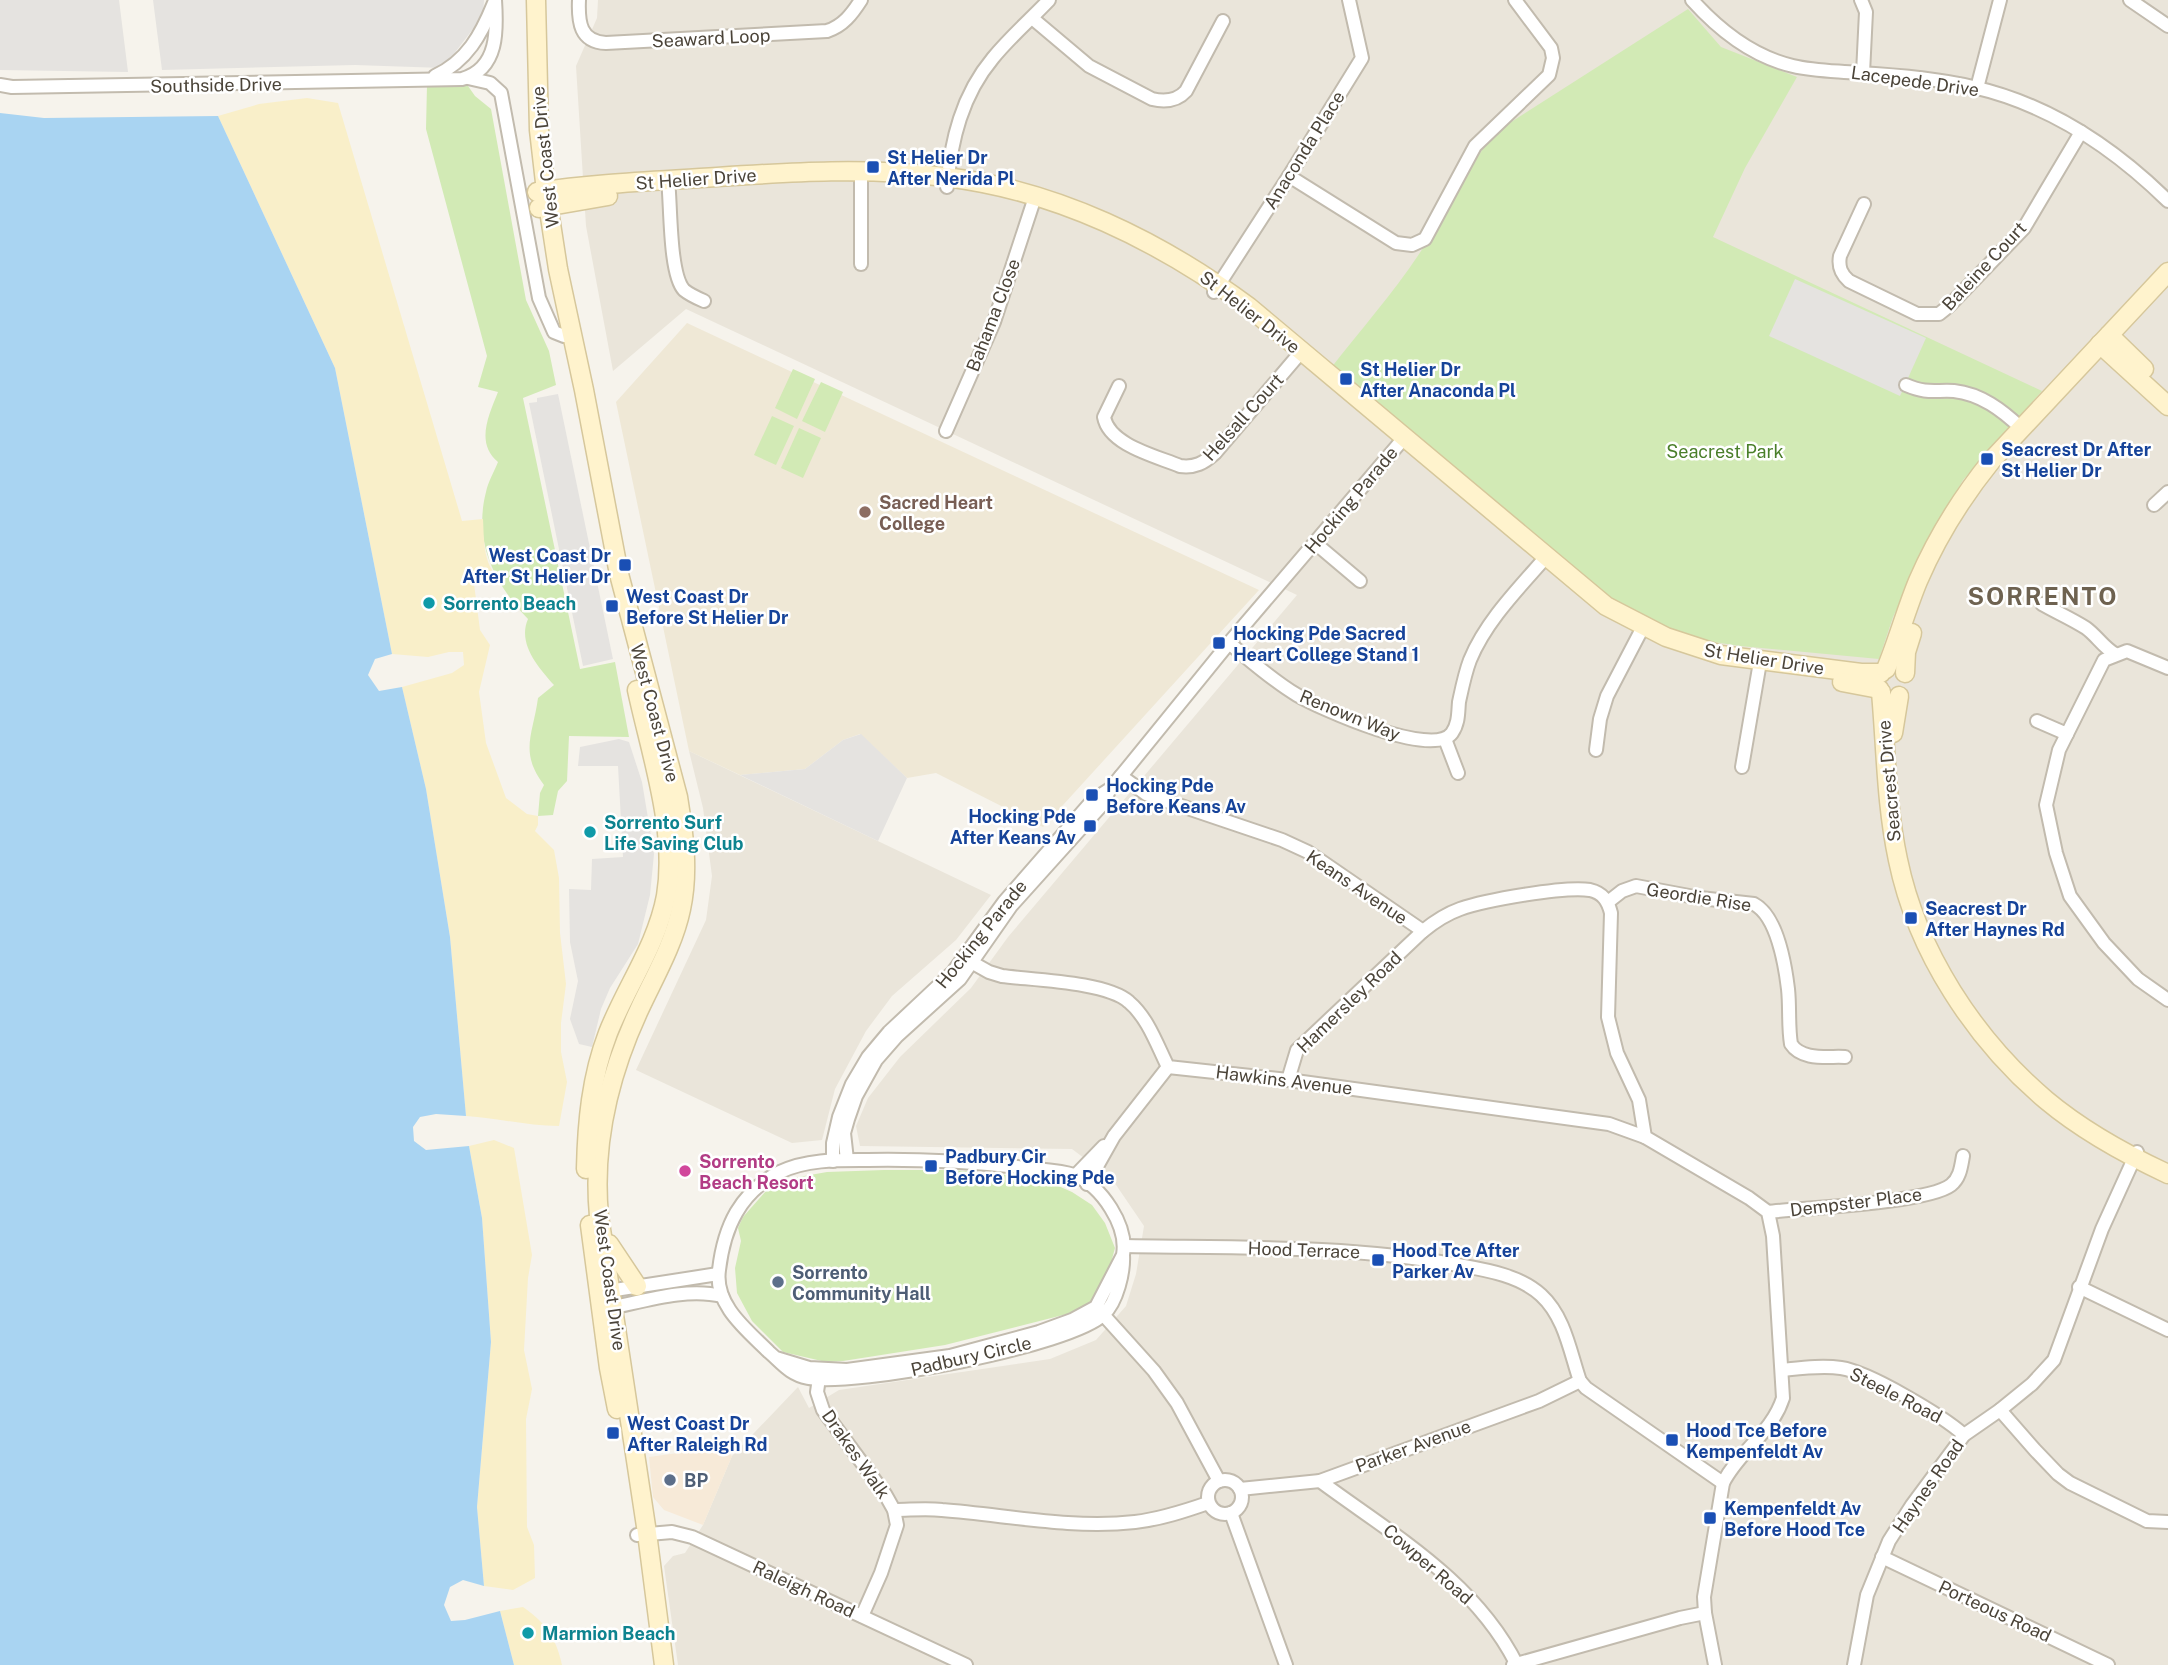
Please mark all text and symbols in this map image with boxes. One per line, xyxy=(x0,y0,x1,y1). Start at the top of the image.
street label: Seaward Loop xyxy=(651,24,771,52)
street label: Lacepede Drive xyxy=(1850,62,1980,100)
street label: Southside Drive xyxy=(150,73,282,97)
street label: West Coast Drive xyxy=(527,85,563,229)
street label: Anaconda Place xyxy=(1259,87,1349,213)
place label: St Helier Dr After Nerida Pl xyxy=(887,147,1015,189)
marker: St Helier Dr After Nerida Pl xyxy=(865,159,881,175)
street label: St Helier Drive xyxy=(635,164,757,194)
street label: Baleine Court xyxy=(1938,217,2030,315)
street label: Bahama Close xyxy=(962,256,1024,374)
street label: St Helier Drive xyxy=(1196,266,1304,358)
place label: St Helier Dr After Anaconda Pl xyxy=(1360,359,1516,401)
street label: Helsall Court xyxy=(1198,369,1288,465)
marker: St Helier Dr After Anaconda Pl xyxy=(1338,371,1354,387)
place label: Seacrest Dr After St Helier Dr xyxy=(2001,439,2152,481)
park label: Seacrest Park xyxy=(1666,441,1784,462)
street label: Hocking Parade xyxy=(1300,442,1402,558)
marker: Seacrest Dr After St Helier Dr xyxy=(1979,451,1995,467)
place label: Sacred Heart College xyxy=(879,492,993,534)
marker: Sacred Heart College xyxy=(857,504,873,520)
place label: West Coast Dr After St Helier Dr xyxy=(462,545,612,587)
marker: West Coast Dr After St Helier Dr xyxy=(617,557,633,573)
district label: SORRENTO xyxy=(1967,582,2119,610)
place label: West Coast Dr Before St Helier Dr xyxy=(626,586,789,628)
place label: Sorrento Beach xyxy=(443,593,576,614)
marker: Sorrento Beach xyxy=(421,595,437,611)
marker: West Coast Dr Before St Helier Dr xyxy=(604,598,620,614)
place label: Hocking Pde Sacred Heart College Stand 1 xyxy=(1233,623,1419,665)
marker: Hocking Pde Sacred Heart College Stand 1 xyxy=(1211,635,1227,651)
street label: St Helier Drive xyxy=(1702,639,1826,679)
street label: West Coast Drive xyxy=(626,642,684,784)
street label: Renown Way xyxy=(1297,685,1404,745)
street label: Seacrest Drive xyxy=(1873,719,1905,843)
place label: Hocking Pde Before Keans Av xyxy=(1106,775,1246,817)
marker: Hocking Pde Before Keans Av xyxy=(1084,787,1100,803)
place label: Hocking Pde After Keans Av xyxy=(950,806,1077,848)
place label: Sorrento Surf Life Saving Club xyxy=(604,812,744,854)
marker: Hocking Pde After Keans Av xyxy=(1082,818,1098,834)
marker: Sorrento Surf Life Saving Club xyxy=(582,824,598,840)
street label: Keans Avenue xyxy=(1302,845,1412,929)
street label: Hocking Parade xyxy=(931,876,1031,992)
street label: Geordie Rise xyxy=(1645,878,1753,916)
place label: Seacrest Dr After Haynes Rd xyxy=(1925,898,2065,940)
marker: Seacrest Dr After Haynes Rd xyxy=(1903,910,1919,926)
street label: Hamersley Road xyxy=(1292,947,1406,1057)
street label: Hawkins Avenue xyxy=(1214,1061,1354,1099)
place label: Padbury Cir Before Hocking Pde xyxy=(945,1146,1115,1188)
place label: Sorrento Beach Resort xyxy=(699,1151,814,1193)
marker: Padbury Cir Before Hocking Pde xyxy=(923,1158,939,1174)
marker: Sorrento Beach Resort xyxy=(677,1163,693,1179)
street label: Dempster Place xyxy=(1789,1183,1923,1221)
street label: West Coast Drive xyxy=(590,1208,630,1352)
street label: Hood Terrace xyxy=(1247,1238,1361,1262)
place label: Hood Tce After Parker Av xyxy=(1392,1240,1520,1282)
marker: Hood Tce After Parker Av xyxy=(1370,1252,1386,1268)
place label: Sorrento Community Hall xyxy=(792,1262,931,1304)
marker: Sorrento Community Hall xyxy=(770,1274,786,1290)
street label: Padbury Circle xyxy=(909,1332,1033,1380)
street label: Steele Road xyxy=(1846,1363,1946,1427)
street label: Drakes Walk xyxy=(818,1405,894,1503)
place label: West Coast Dr After Raleigh Rd xyxy=(627,1413,768,1455)
street label: Parker Avenue xyxy=(1352,1415,1474,1477)
place label: Hood Tce Before Kempenfeldt Av xyxy=(1686,1420,1827,1462)
marker: West Coast Dr After Raleigh Rd xyxy=(605,1425,621,1441)
marker: Hood Tce Before Kempenfeldt Av xyxy=(1664,1432,1680,1448)
street label: Haynes Road xyxy=(1888,1435,1968,1537)
place label: BP xyxy=(684,1470,709,1491)
marker: BP xyxy=(662,1472,678,1488)
place label: Kempenfeldt Av Before Hood Tce xyxy=(1724,1498,1865,1540)
marker: Kempenfeldt Av Before Hood Tce xyxy=(1702,1510,1718,1526)
street label: Cowper Road xyxy=(1379,1520,1477,1608)
street label: Raleigh Road xyxy=(750,1556,858,1622)
street label: Porteous Road xyxy=(1935,1576,2055,1646)
place label: Marmion Beach xyxy=(542,1623,676,1644)
marker: Marmion Beach xyxy=(520,1625,536,1641)

